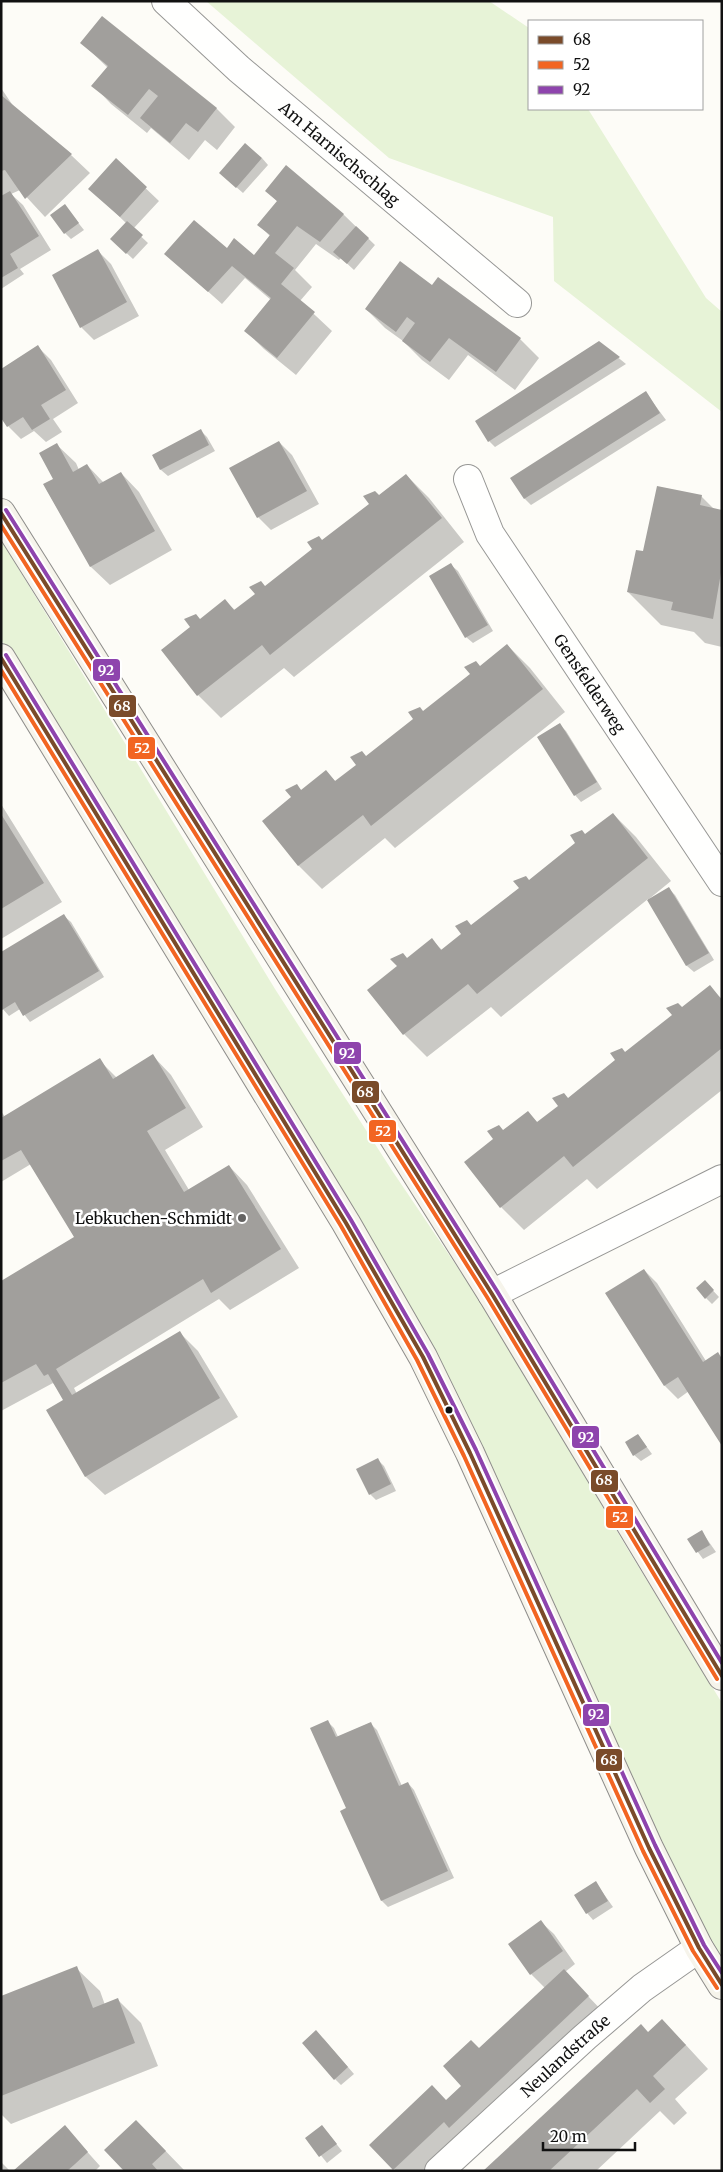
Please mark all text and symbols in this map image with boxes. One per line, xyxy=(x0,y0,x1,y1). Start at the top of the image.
legend xyxy=(528,20,703,110)
text: 68 xyxy=(573,30,591,49)
text: 52 xyxy=(573,55,590,74)
text: 92 xyxy=(573,80,591,99)
street label: Am Harnischschlag xyxy=(274,97,404,210)
street label: Gensfelderweg xyxy=(549,630,630,737)
line badge: 92 xyxy=(92,658,121,682)
text: 92 xyxy=(98,661,114,679)
line badge: 68 xyxy=(108,694,137,718)
text: 68 xyxy=(113,697,131,715)
line badge: 52 xyxy=(127,736,156,760)
text: 52 xyxy=(134,739,150,757)
line badge: 92 xyxy=(333,1041,362,1065)
text: 92 xyxy=(339,1044,355,1062)
line badge: 68 xyxy=(351,1080,380,1104)
text: 68 xyxy=(356,1083,374,1101)
line badge: 52 xyxy=(368,1119,397,1143)
text: 52 xyxy=(375,1122,391,1140)
place label: Lebkuchen-Schmidt xyxy=(75,1208,233,1228)
marker: Lebkuchen-Schmidt xyxy=(236,1212,248,1224)
unlabelled marker xyxy=(444,1405,454,1415)
line badge: 92 xyxy=(571,1425,600,1449)
text: 92 xyxy=(578,1428,594,1446)
line badge: 68 xyxy=(590,1469,619,1493)
text: 68 xyxy=(595,1471,613,1489)
line badge: 52 xyxy=(605,1505,634,1529)
text: 52 xyxy=(612,1508,628,1526)
line badge: 92 xyxy=(582,1703,610,1727)
text: 92 xyxy=(588,1705,604,1723)
line badge: 68 xyxy=(595,1748,623,1772)
text: 68 xyxy=(600,1751,618,1769)
street label: Neulandstraße xyxy=(516,2010,614,2101)
scale bar xyxy=(543,2120,636,2152)
text: 20 m xyxy=(550,2127,587,2146)

